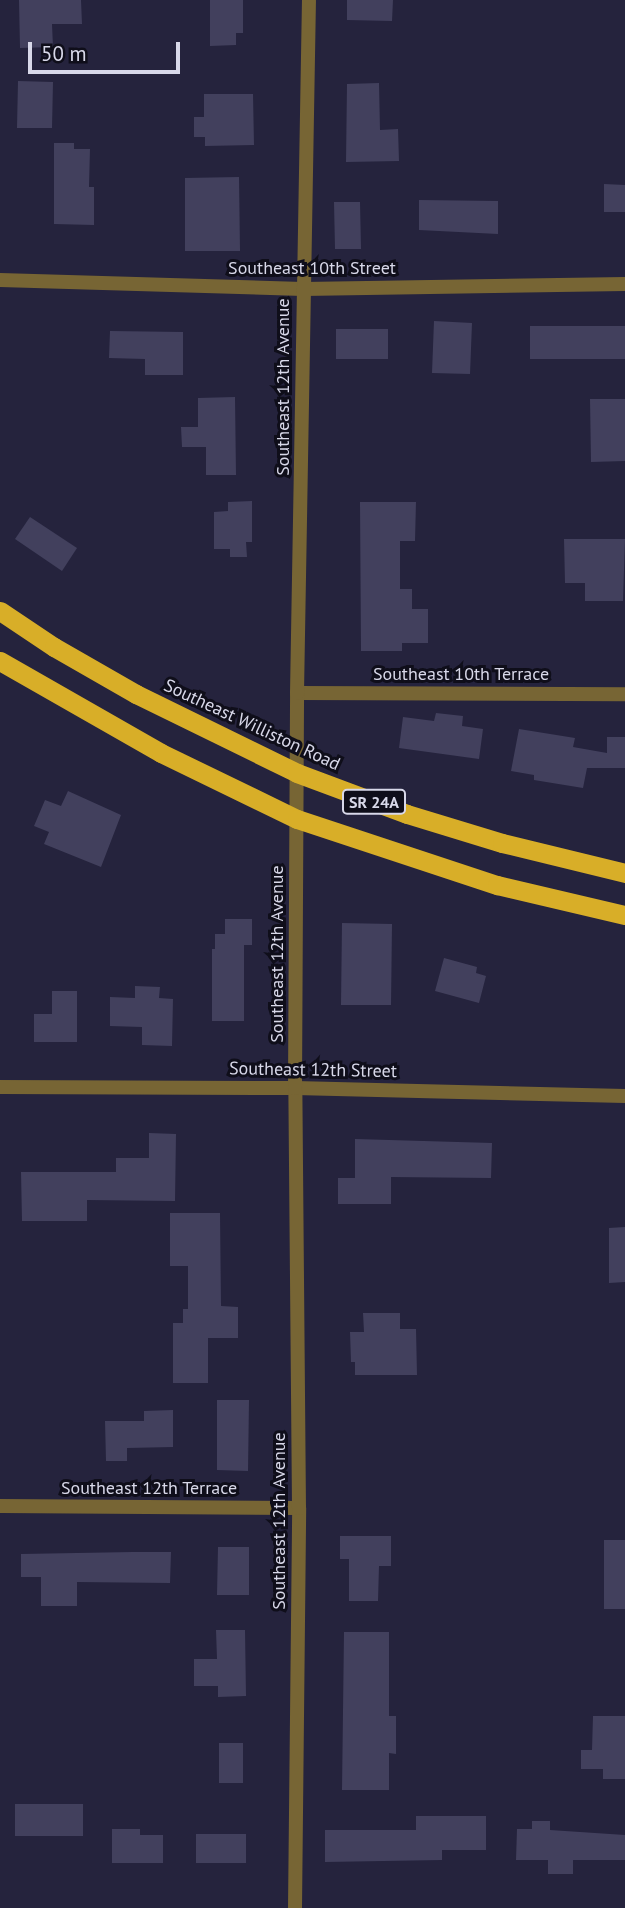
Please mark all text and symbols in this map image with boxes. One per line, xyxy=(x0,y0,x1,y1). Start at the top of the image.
scale bar xyxy=(32,28,184,72)
text: 50 m xyxy=(41,40,87,67)
street label: Southeast 10th Street xyxy=(228,257,396,279)
street label: Southeast 12th Avenue xyxy=(272,298,294,476)
street label: Southeast 10th Terrace xyxy=(373,663,549,685)
street label: Southeast Williston Road xyxy=(160,675,344,775)
road number: SR 24A xyxy=(341,790,407,814)
street label: Southeast 12th Avenue xyxy=(266,865,288,1043)
street label: Southeast 12th Street xyxy=(229,1058,397,1082)
street label: Southeast 12th Avenue xyxy=(268,1432,290,1610)
street label: Southeast 12th Terrace xyxy=(61,1477,237,1499)

